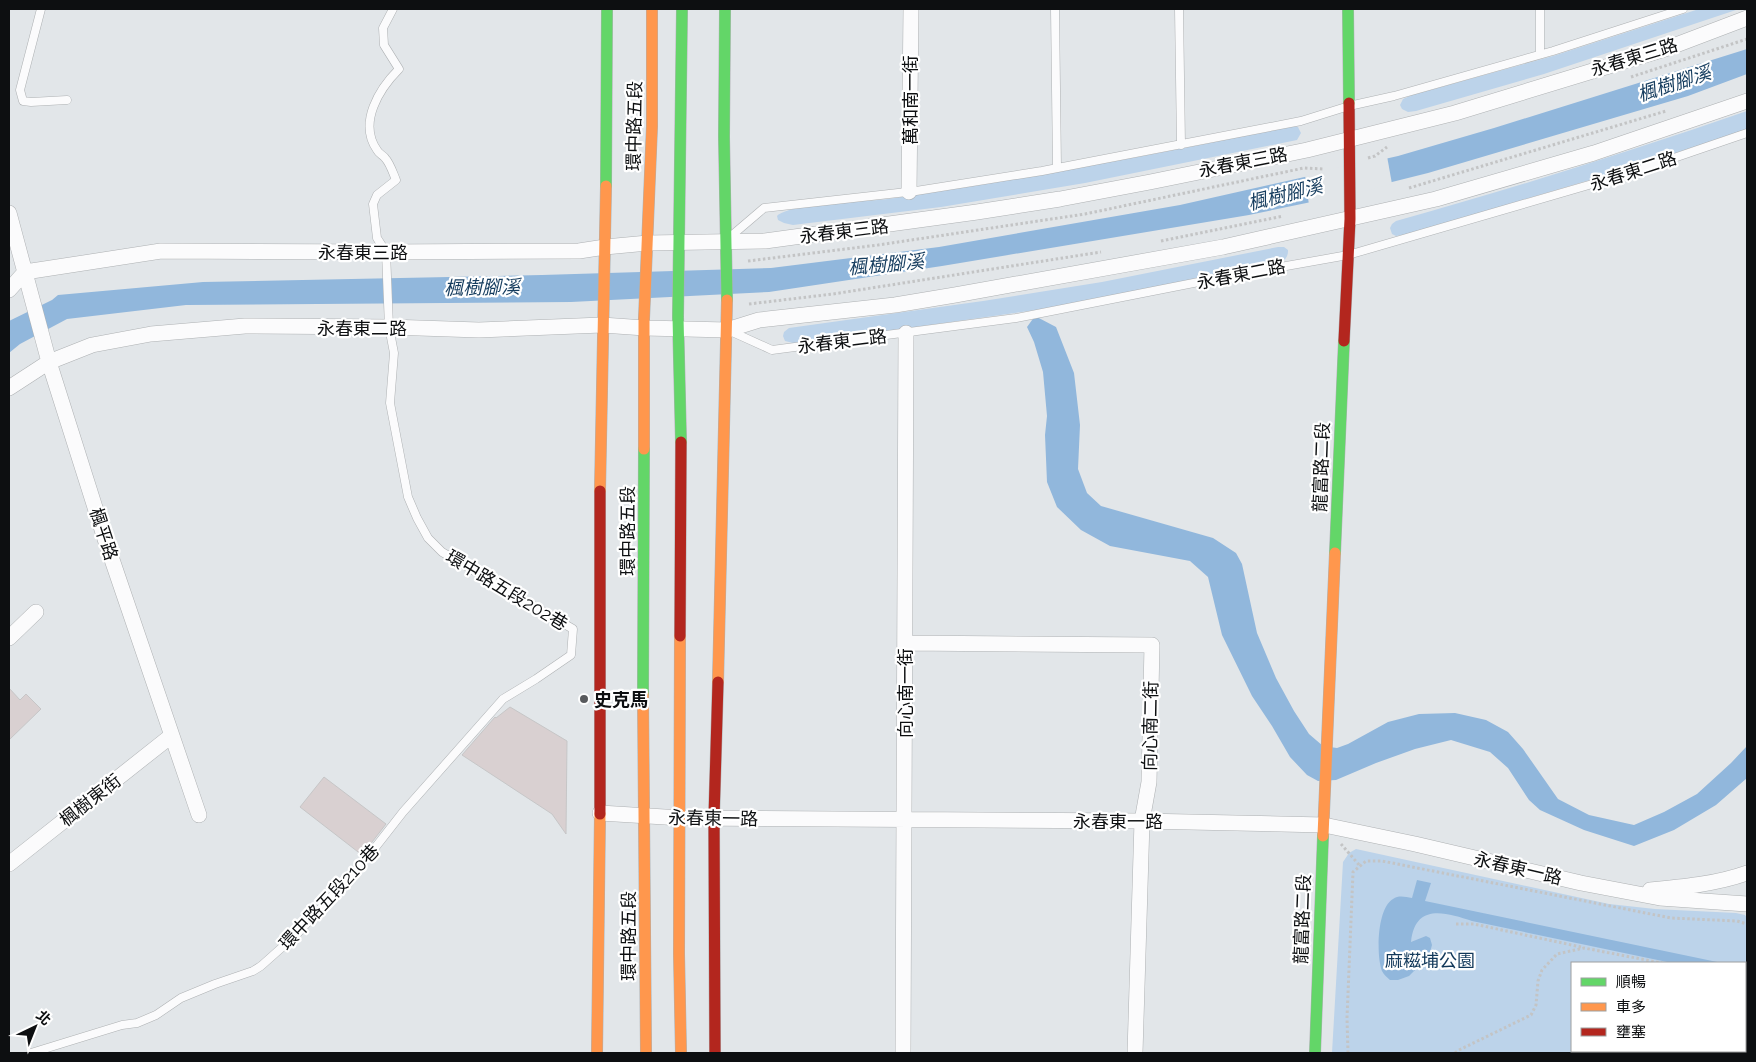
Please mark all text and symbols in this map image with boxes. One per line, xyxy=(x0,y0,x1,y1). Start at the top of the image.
street label: 永春東三路 xyxy=(1588,34,1680,80)
street label: 萬和南一街 xyxy=(900,55,921,145)
water label: 楓樹腳溪 xyxy=(1634,60,1716,105)
street label: 環中路五段 xyxy=(623,81,645,171)
street label: 永春東三路 xyxy=(1197,143,1289,181)
street label: 永春東二路 xyxy=(1587,147,1679,195)
water label: 楓樹腳溪 xyxy=(1245,173,1327,214)
street label: 永春東三路 xyxy=(798,215,890,247)
street label: 永春東三路 xyxy=(318,242,408,263)
water label: 楓樹腳溪 xyxy=(847,249,928,278)
street label: 永春東二路 xyxy=(1195,255,1287,293)
water label: 楓樹腳溪 xyxy=(444,275,523,299)
street label: 永春東二路 xyxy=(317,318,407,339)
street label: 永春東二路 xyxy=(796,325,888,357)
street label: 龍富路二段 xyxy=(1309,422,1333,512)
street label: 環中路五段 xyxy=(617,486,638,576)
street label: 楓平路 xyxy=(86,505,122,563)
street label: 環中路五段202巷 xyxy=(443,546,571,634)
street label: 向心南一街 xyxy=(895,648,916,738)
street label: 向心南二街 xyxy=(1139,681,1161,771)
place label: 史克馬 xyxy=(594,689,648,710)
marker: 史克馬 xyxy=(578,693,590,705)
street label: 楓樹東街 xyxy=(55,770,125,830)
street label: 永春東一路 xyxy=(668,807,758,829)
street label: 永春東一路 xyxy=(1073,811,1163,832)
street label: 環中路五段210巷 xyxy=(275,840,383,954)
street label: 永春東一路 xyxy=(1472,848,1564,888)
street label: 龍富路二段 xyxy=(1290,874,1314,964)
street label: 環中路五段 xyxy=(618,891,639,981)
park label: 麻糍埔公園 xyxy=(1385,950,1475,971)
legend xyxy=(1571,962,1746,1052)
text: 順暢 xyxy=(1616,973,1646,991)
text: 車多 xyxy=(1616,998,1646,1016)
north arrow xyxy=(10,1002,60,1052)
text: 北 xyxy=(33,1007,54,1028)
text: 壅塞 xyxy=(1616,1023,1646,1041)

